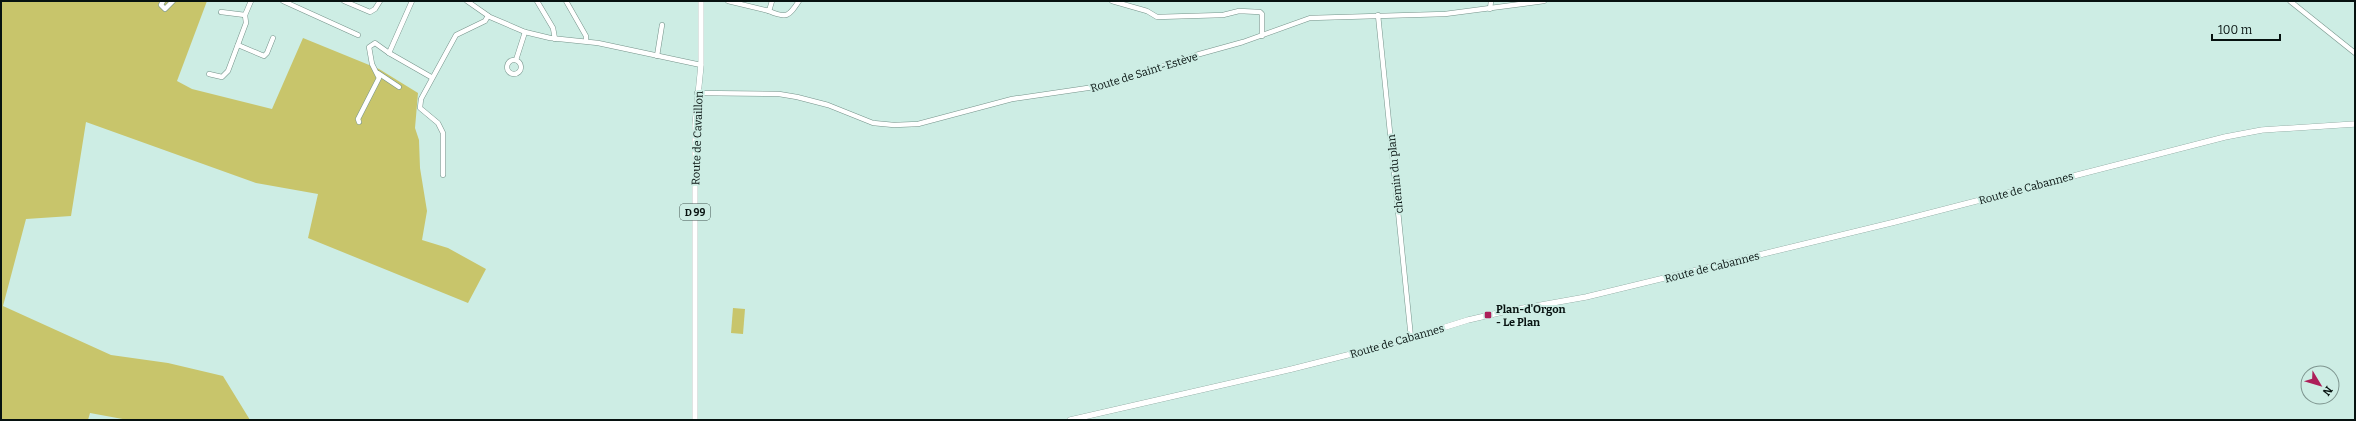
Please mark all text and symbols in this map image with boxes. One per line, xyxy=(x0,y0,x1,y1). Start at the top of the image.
scale bar xyxy=(2212,16,2280,42)
text: 100 m xyxy=(2218,23,2253,37)
street label: Route de Saint-Estève xyxy=(1089,50,1199,95)
street label: Route de Cavaillon xyxy=(689,91,706,185)
street label: chemin du plan xyxy=(1385,134,1406,214)
street label: Route de Cabannes xyxy=(1977,170,2075,207)
road number: D 99 xyxy=(680,204,710,220)
street label: Route de Cabannes xyxy=(1663,249,1761,286)
place label: Plan-d'Orgon - Le Plan xyxy=(1496,303,1566,329)
marker: Plan-d'Orgon - Le Plan xyxy=(1483,310,1493,320)
street label: Route de Cabannes xyxy=(1349,322,1446,361)
north arrow xyxy=(2300,365,2340,405)
text: N xyxy=(2319,383,2335,399)

